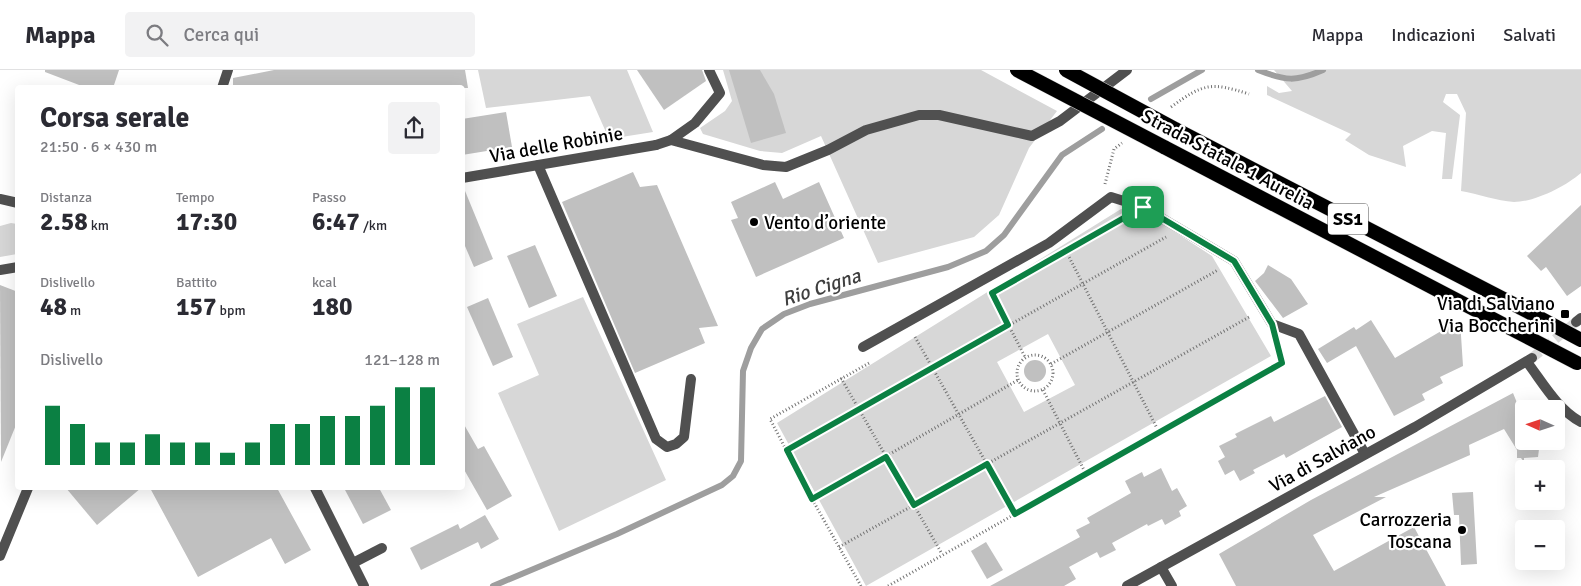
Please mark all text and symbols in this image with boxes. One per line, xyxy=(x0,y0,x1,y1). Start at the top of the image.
search box xyxy=(125,12,475,57)
text: Mappa xyxy=(25,20,95,50)
icon: search xyxy=(143,21,171,49)
text: Cerca qui xyxy=(183,23,259,47)
text: Mappa xyxy=(1311,24,1363,46)
text: Indicazioni xyxy=(1391,24,1475,46)
text: Salvati xyxy=(1503,24,1556,46)
text: Corsa serale xyxy=(40,101,189,135)
button: share xyxy=(388,102,440,154)
street label: Strada Statale 1 Aurelia xyxy=(1137,104,1318,216)
street label: Via delle Robinie xyxy=(488,121,625,169)
text: 21:50 · 6 × 430 m xyxy=(40,137,157,157)
pin xyxy=(1122,186,1164,228)
text: Distanza xyxy=(40,189,92,206)
text: Tempo xyxy=(176,189,215,206)
text: Passo xyxy=(312,189,346,206)
icon: arrive xyxy=(1129,193,1157,221)
road number: SS1 xyxy=(1328,204,1368,234)
text: 2.58 xyxy=(40,206,88,237)
text: 17:30 xyxy=(176,206,237,237)
text: 6:47 xyxy=(312,206,360,237)
place label: Vento d’oriente xyxy=(764,211,886,235)
marker: Vento d’oriente xyxy=(748,216,760,228)
text: km xyxy=(88,217,109,234)
text: /km xyxy=(360,217,387,234)
water label: Rio Cigna xyxy=(779,263,865,312)
text: Dislivello xyxy=(40,274,95,291)
text: Battito xyxy=(176,274,217,291)
text: kcal xyxy=(312,274,337,291)
text: 48 xyxy=(40,291,67,322)
text: 157 xyxy=(176,291,217,322)
text: 180 xyxy=(312,291,353,322)
place label: Via di Salviano Via Boccherini xyxy=(1437,292,1555,338)
text: m xyxy=(67,302,81,319)
text: bpm xyxy=(217,302,246,319)
marker: Via di Salviano Via Boccherini xyxy=(1559,308,1571,320)
text: Dislivello xyxy=(40,350,103,370)
text: 121–128 m xyxy=(364,350,440,370)
north arrow xyxy=(1515,400,1565,450)
map controls xyxy=(1515,400,1565,570)
street label: Via di Salviano xyxy=(1265,420,1380,498)
button: + xyxy=(1515,460,1565,510)
place label: Carrozzeria Toscana xyxy=(1360,508,1452,554)
button: − xyxy=(1515,520,1565,570)
marker: Carrozzeria Toscana xyxy=(1456,524,1468,536)

